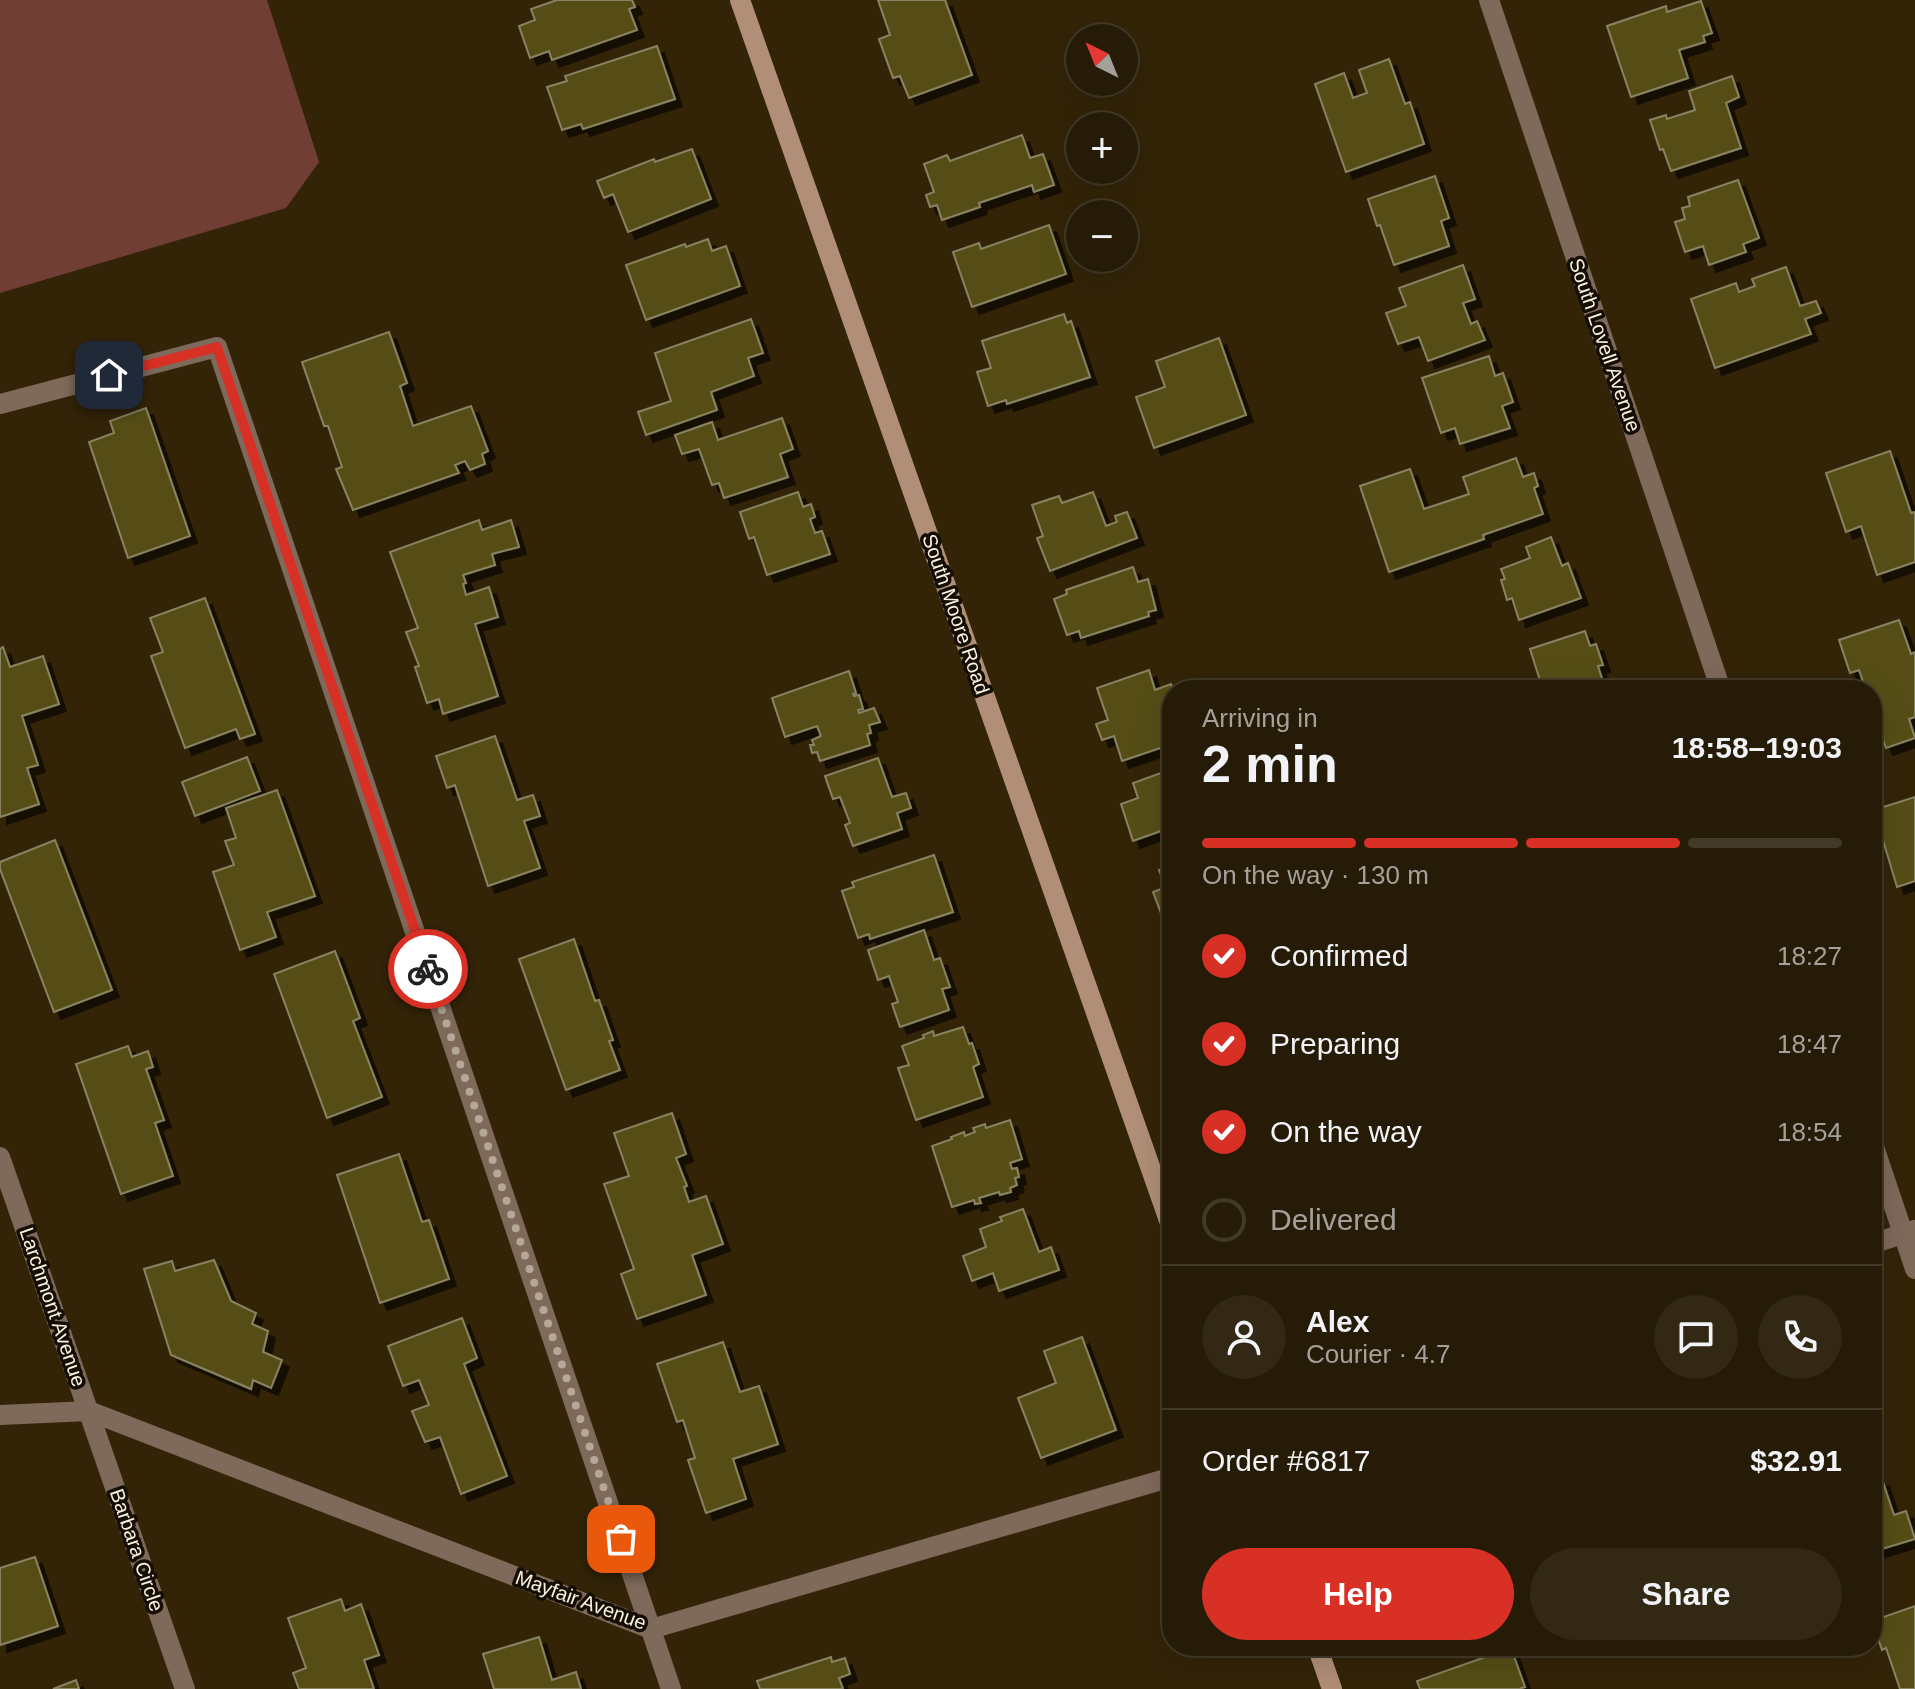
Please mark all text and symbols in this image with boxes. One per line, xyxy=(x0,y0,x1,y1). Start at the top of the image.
north arrow xyxy=(1066,24,1138,96)
map controls xyxy=(1066,24,1138,272)
button: + xyxy=(1066,112,1138,184)
button: − xyxy=(1066,200,1138,272)
street label: South Lovell Avenue xyxy=(1565,255,1645,435)
pin xyxy=(75,341,143,409)
icon: home xyxy=(87,353,131,397)
street label: South Moore Road xyxy=(918,531,994,697)
text: Arriving in xyxy=(1202,703,1318,733)
text: 18:58–19:03 xyxy=(1672,731,1842,764)
text: 2 min xyxy=(1202,735,1338,793)
text: On the way · 130 m xyxy=(1202,860,1429,890)
courier xyxy=(388,929,468,1009)
icon: check xyxy=(1202,934,1246,978)
text: Confirmed xyxy=(1270,939,1408,972)
text: 18:27 xyxy=(1777,941,1842,971)
icon: bike xyxy=(406,947,450,991)
icon: check xyxy=(1202,1022,1246,1066)
text: Preparing xyxy=(1270,1027,1400,1060)
text: 18:47 xyxy=(1777,1029,1842,1059)
icon: check xyxy=(1202,1110,1246,1154)
text: On the way xyxy=(1270,1115,1422,1148)
text: 18:54 xyxy=(1777,1117,1842,1147)
text: Delivered xyxy=(1270,1203,1397,1236)
street label: Larchmont Avenue xyxy=(16,1225,90,1389)
button: person xyxy=(1202,1295,1286,1379)
button: chat xyxy=(1654,1295,1738,1379)
button: phone xyxy=(1758,1295,1842,1379)
text: Alex xyxy=(1306,1305,1369,1338)
text: Courier · 4.7 xyxy=(1306,1339,1451,1369)
text: Order #6817 xyxy=(1202,1444,1370,1477)
text: $32.91 xyxy=(1750,1444,1842,1477)
street label: Barbara Circle xyxy=(106,1486,168,1614)
pin xyxy=(587,1505,655,1573)
icon: bag xyxy=(599,1517,643,1561)
button: Help xyxy=(1202,1548,1514,1640)
button: Share xyxy=(1530,1548,1842,1640)
street label: Mayfair Avenue xyxy=(513,1566,649,1634)

